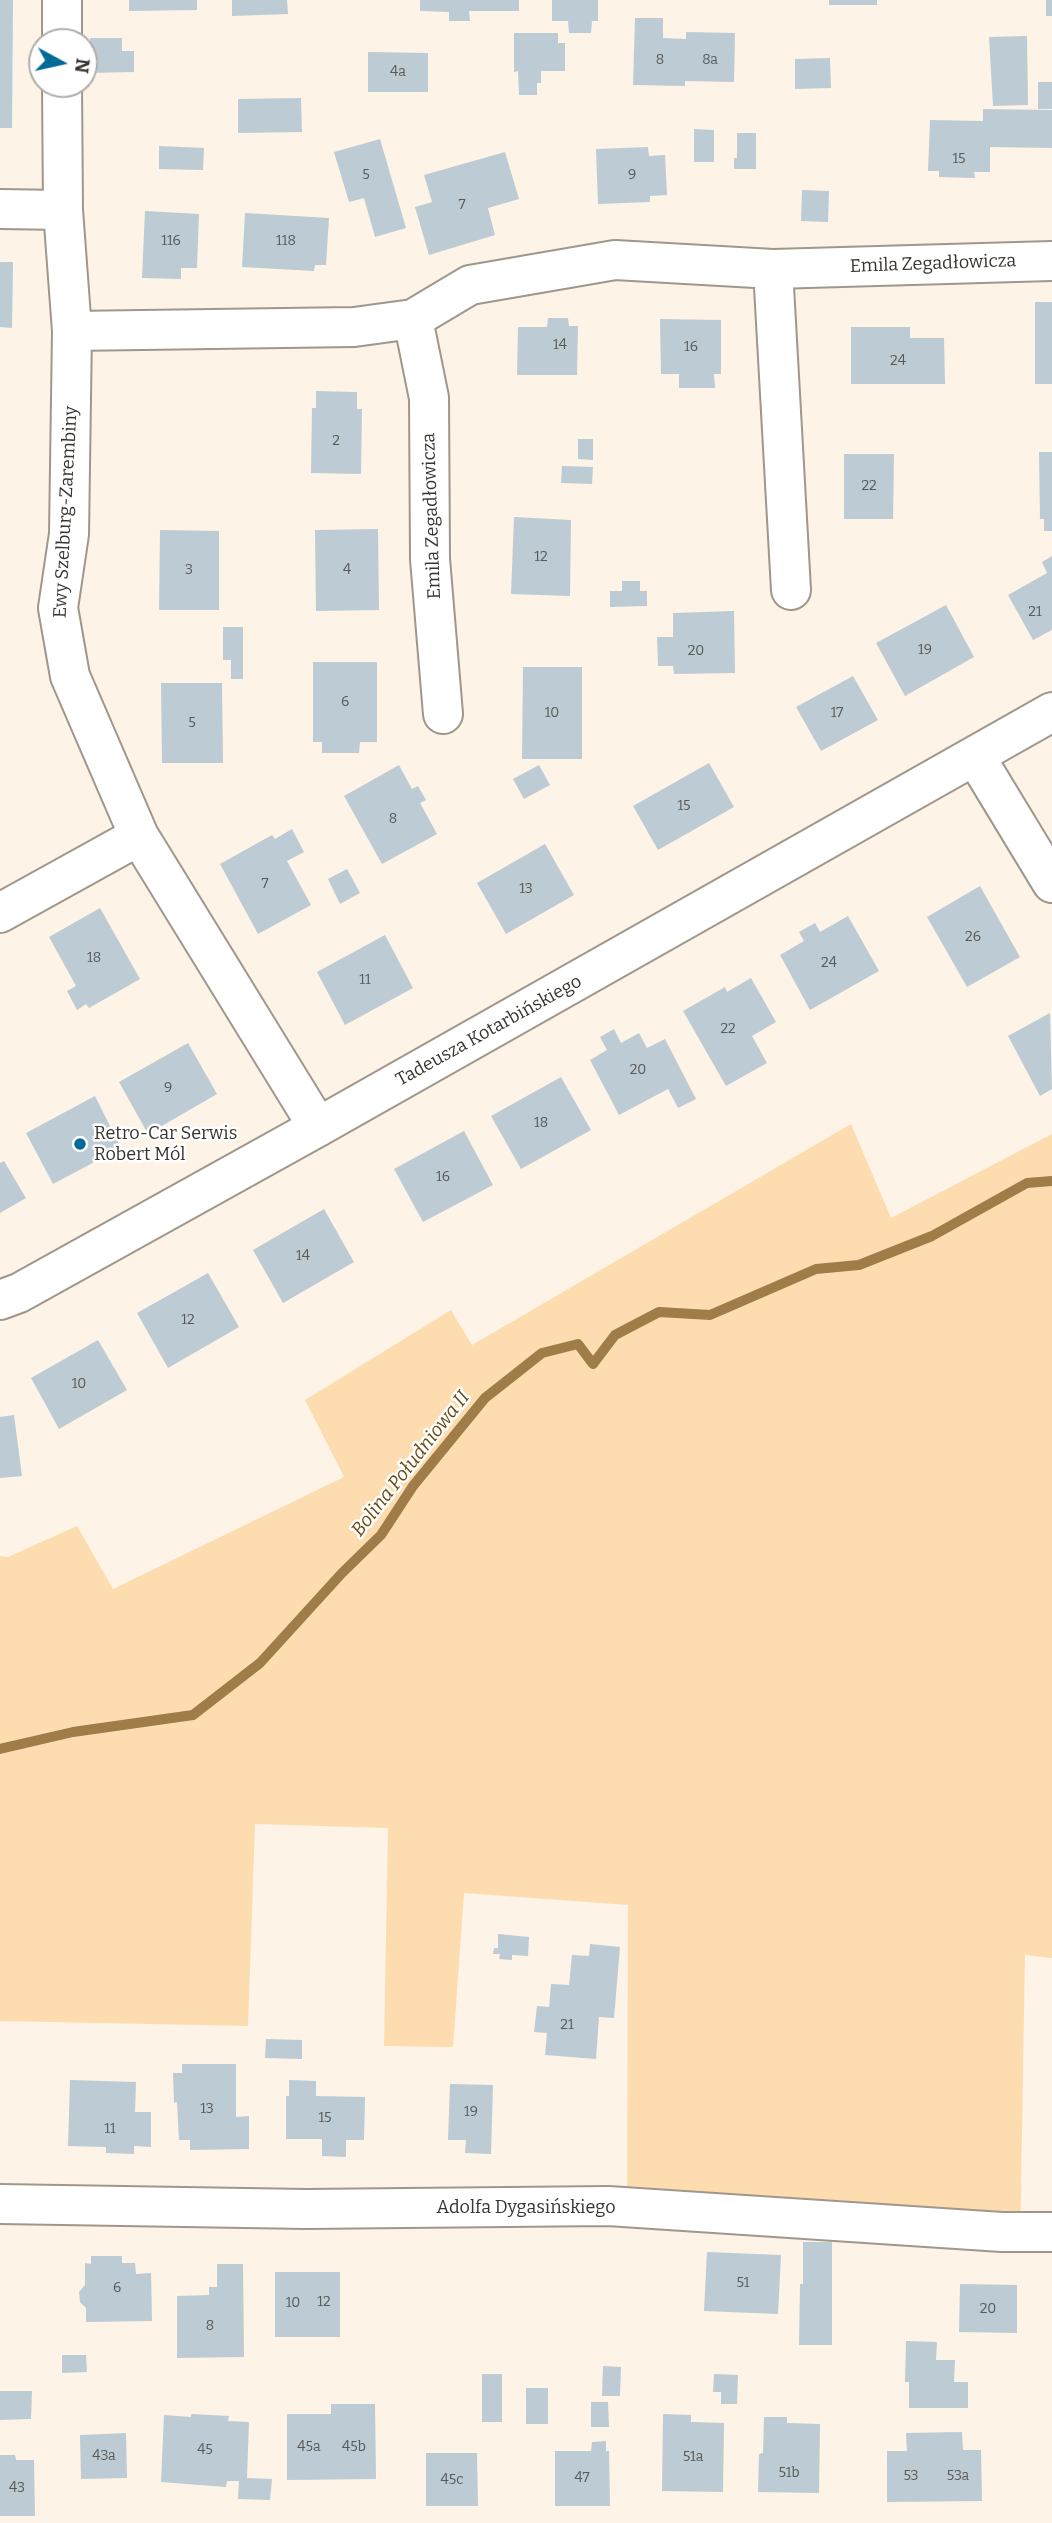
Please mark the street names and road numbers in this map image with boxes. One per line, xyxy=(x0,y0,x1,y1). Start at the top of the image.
street label: Emila Zegadłowicza xyxy=(849,250,1017,278)
street label: Ewy Szelburg-Zarembiny xyxy=(50,406,82,618)
street label: Emila Zegadłowicza xyxy=(418,432,446,600)
street label: Tadeusza Kotarbińskiego xyxy=(392,971,586,1091)
street label: Adolfa Dygasińskiego xyxy=(437,2197,615,2219)

